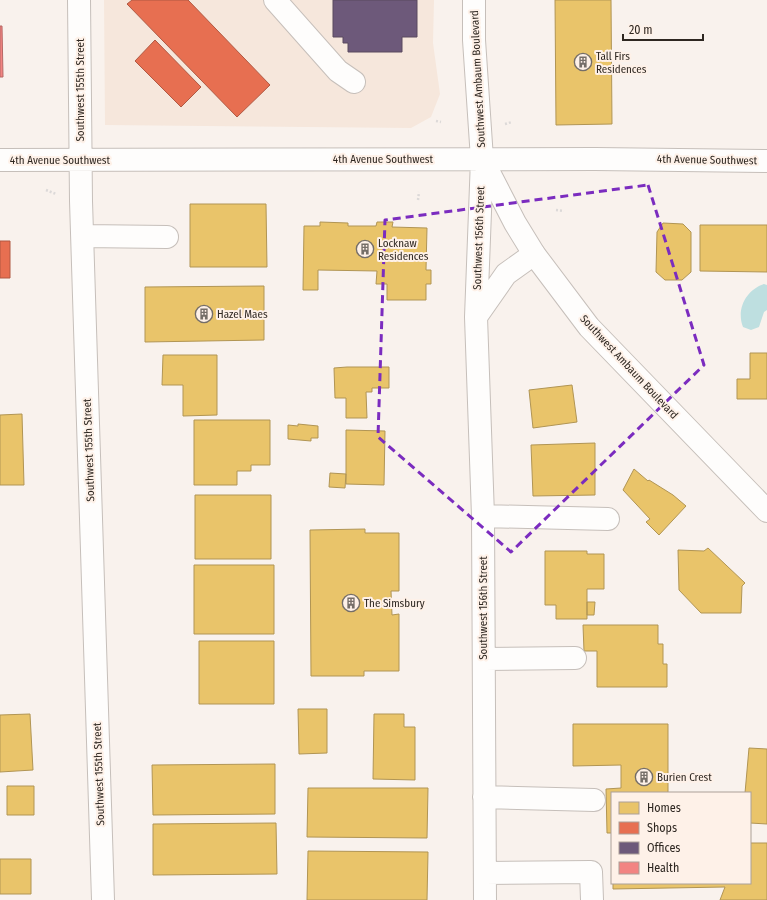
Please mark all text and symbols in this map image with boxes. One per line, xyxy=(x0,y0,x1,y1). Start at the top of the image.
street label: Southwest Ambaum Boulevard xyxy=(468,10,488,148)
scale bar xyxy=(623,16,703,42)
text: 20 m xyxy=(629,23,653,37)
street label: Southwest 155th Street xyxy=(74,38,87,142)
place label: Tall Firs Residences xyxy=(596,50,647,76)
building icon: Tall Firs Residences xyxy=(573,52,593,72)
street label: 4th Avenue Southwest xyxy=(333,153,434,166)
street label: 4th Avenue Southwest xyxy=(657,153,758,167)
street label: 4th Avenue Southwest xyxy=(10,154,111,167)
street label: Southwest 156th Street xyxy=(471,186,487,290)
place label: Locknaw Residences xyxy=(378,237,429,263)
building icon: Locknaw Residences xyxy=(355,239,375,259)
building icon: Hazel Maes xyxy=(194,304,214,324)
place label: Hazel Maes xyxy=(217,308,268,321)
street label: Southwest Ambaum Boulevard xyxy=(577,312,681,422)
street label: Southwest 155th Street xyxy=(81,398,97,502)
street label: Southwest 156th Street xyxy=(477,556,490,660)
building icon: The Simsbury xyxy=(341,593,361,613)
place label: The Simsbury xyxy=(364,597,425,610)
street label: Southwest 155th Street xyxy=(91,722,107,826)
building icon: Burien Crest xyxy=(634,767,654,787)
place label: Burien Crest xyxy=(657,771,712,784)
legend xyxy=(611,792,751,884)
text: Homes xyxy=(647,801,681,815)
text: Shops xyxy=(647,821,677,835)
text: Offices xyxy=(647,841,680,855)
text: Health xyxy=(647,861,679,875)

